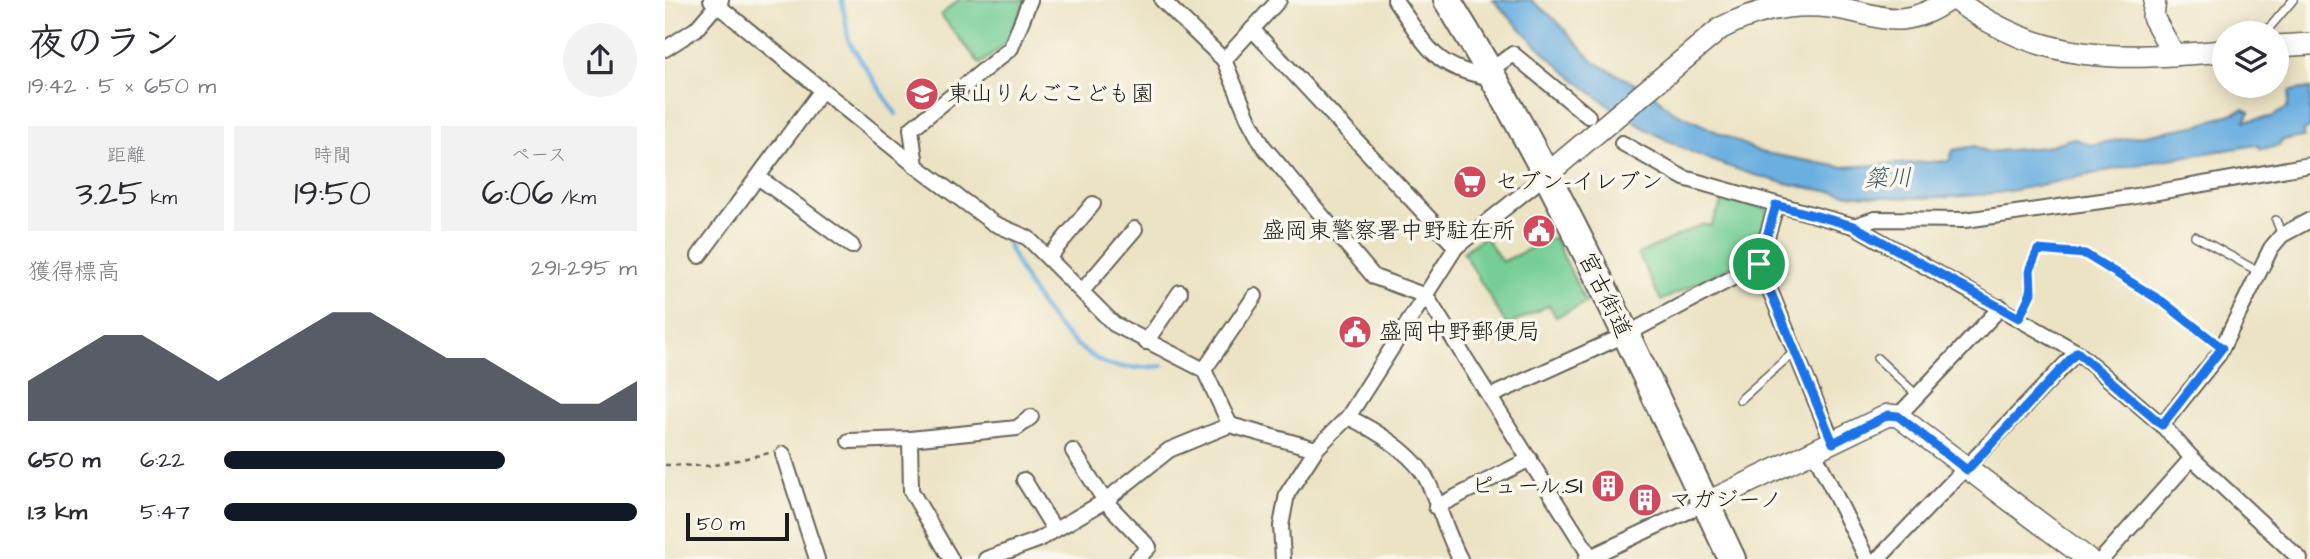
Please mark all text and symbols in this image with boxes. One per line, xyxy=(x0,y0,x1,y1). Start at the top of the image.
text: 夜のラン xyxy=(28,18,180,70)
map controls xyxy=(2212,21,2289,98)
button: layers xyxy=(2212,21,2289,98)
button: share xyxy=(563,23,637,97)
text: 19:42 · 5 × 650 m xyxy=(28,70,216,102)
school or university icon: 東山りんごこども園 xyxy=(903,75,941,113)
place label: 東山りんごこども園 xyxy=(947,78,1154,110)
text: 距離 xyxy=(107,142,145,169)
text: 時間 xyxy=(313,142,352,169)
text: ペース xyxy=(511,142,567,169)
water label: 簗川 xyxy=(1863,161,1913,197)
supermarket icon: セブン-イレブン xyxy=(1451,163,1489,201)
place label: セブン-イレブン xyxy=(1495,166,1663,198)
text: 3.25 xyxy=(75,169,143,218)
text: 19:50 xyxy=(294,169,371,218)
text: 6:06 xyxy=(482,169,553,218)
text: km xyxy=(143,185,177,212)
text: /km xyxy=(553,185,596,212)
public building icon: 盛岡東警察署中野駐在所 xyxy=(1520,212,1558,250)
place label: 盛岡東警察署中野駐在所 xyxy=(1262,215,1515,247)
pin xyxy=(1729,234,1789,294)
icon: arrive xyxy=(1740,245,1778,283)
street label: 宮古街道 xyxy=(1570,247,1640,343)
text: 291–295 m xyxy=(531,252,637,284)
text: 獲得標高 xyxy=(28,256,120,288)
public building icon: 盛岡中野郵便局 xyxy=(1336,313,1374,351)
place label: 盛岡中野郵便局 xyxy=(1379,316,1540,348)
text: 650 m xyxy=(28,444,100,476)
text: 6:22 xyxy=(140,444,185,476)
building icon: ピュール.SI xyxy=(1589,467,1627,505)
place label: ピュール.SI xyxy=(1471,470,1583,502)
building icon: マガジーノ xyxy=(1626,481,1664,519)
place label: マガジーノ xyxy=(1669,484,1782,516)
text: 1.3 km xyxy=(28,496,87,528)
text: 5:47 xyxy=(140,496,190,528)
scale bar xyxy=(686,510,789,542)
text: 50 m xyxy=(697,511,745,538)

